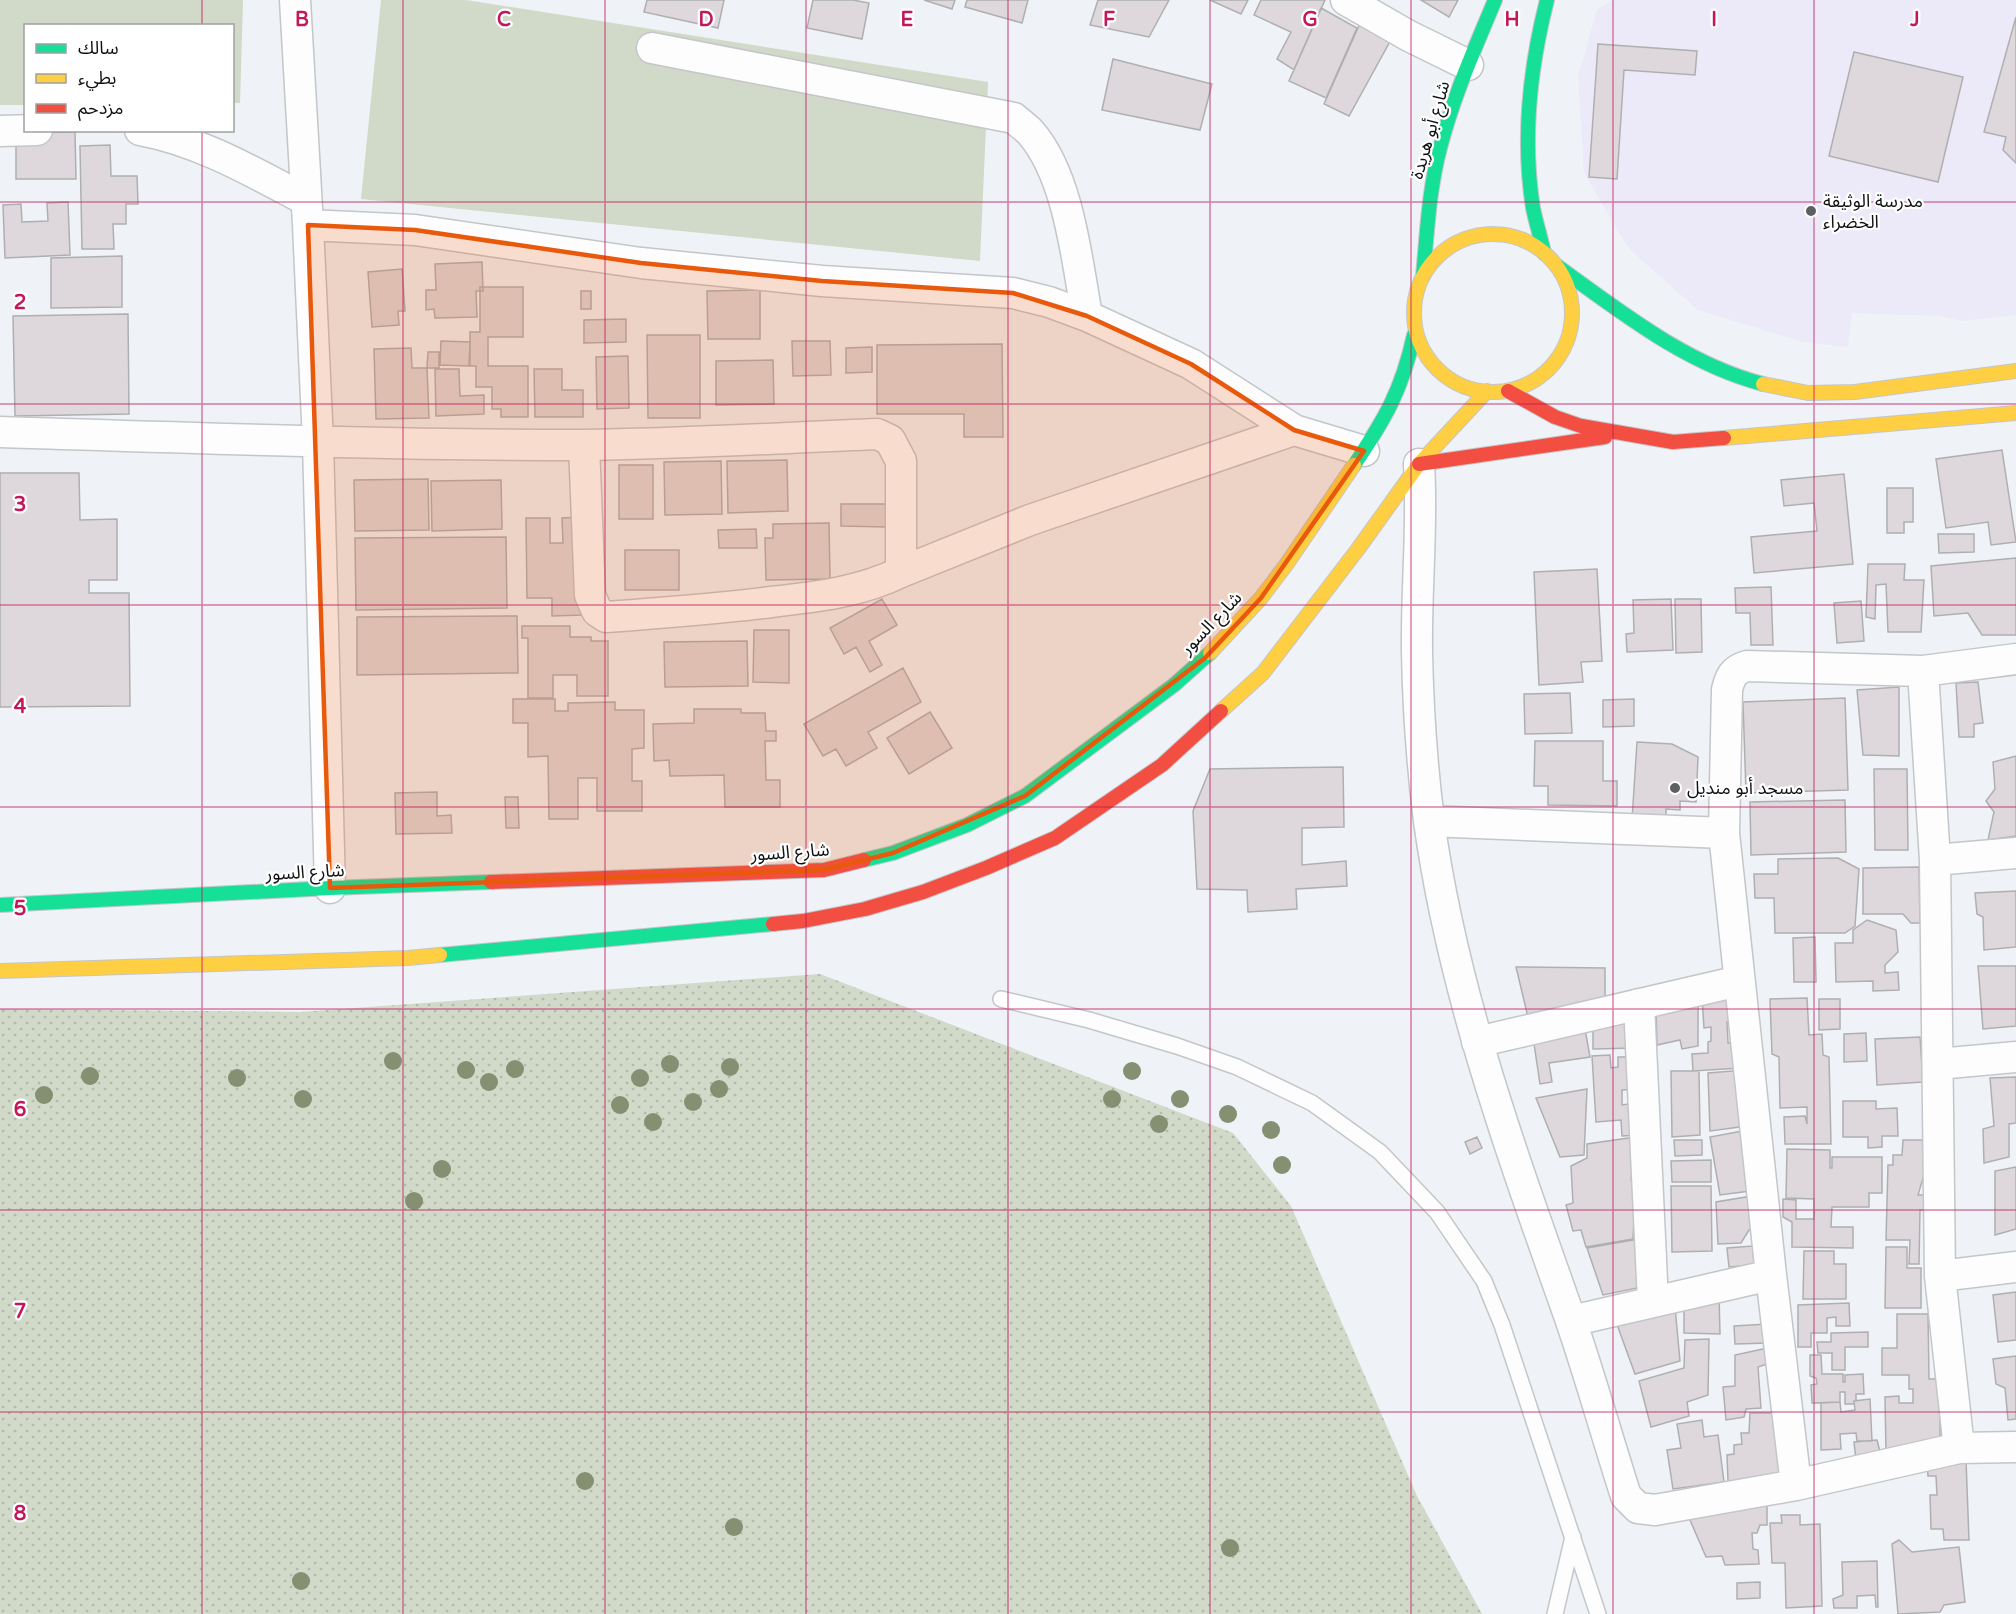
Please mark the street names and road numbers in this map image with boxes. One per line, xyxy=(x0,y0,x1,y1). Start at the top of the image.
street label: شارع أبو هريدة xyxy=(1405,78,1457,182)
street label: شارع السور xyxy=(1175,587,1249,662)
street label: شارع السور xyxy=(749,838,830,869)
street label: شارع السور xyxy=(264,859,345,888)

